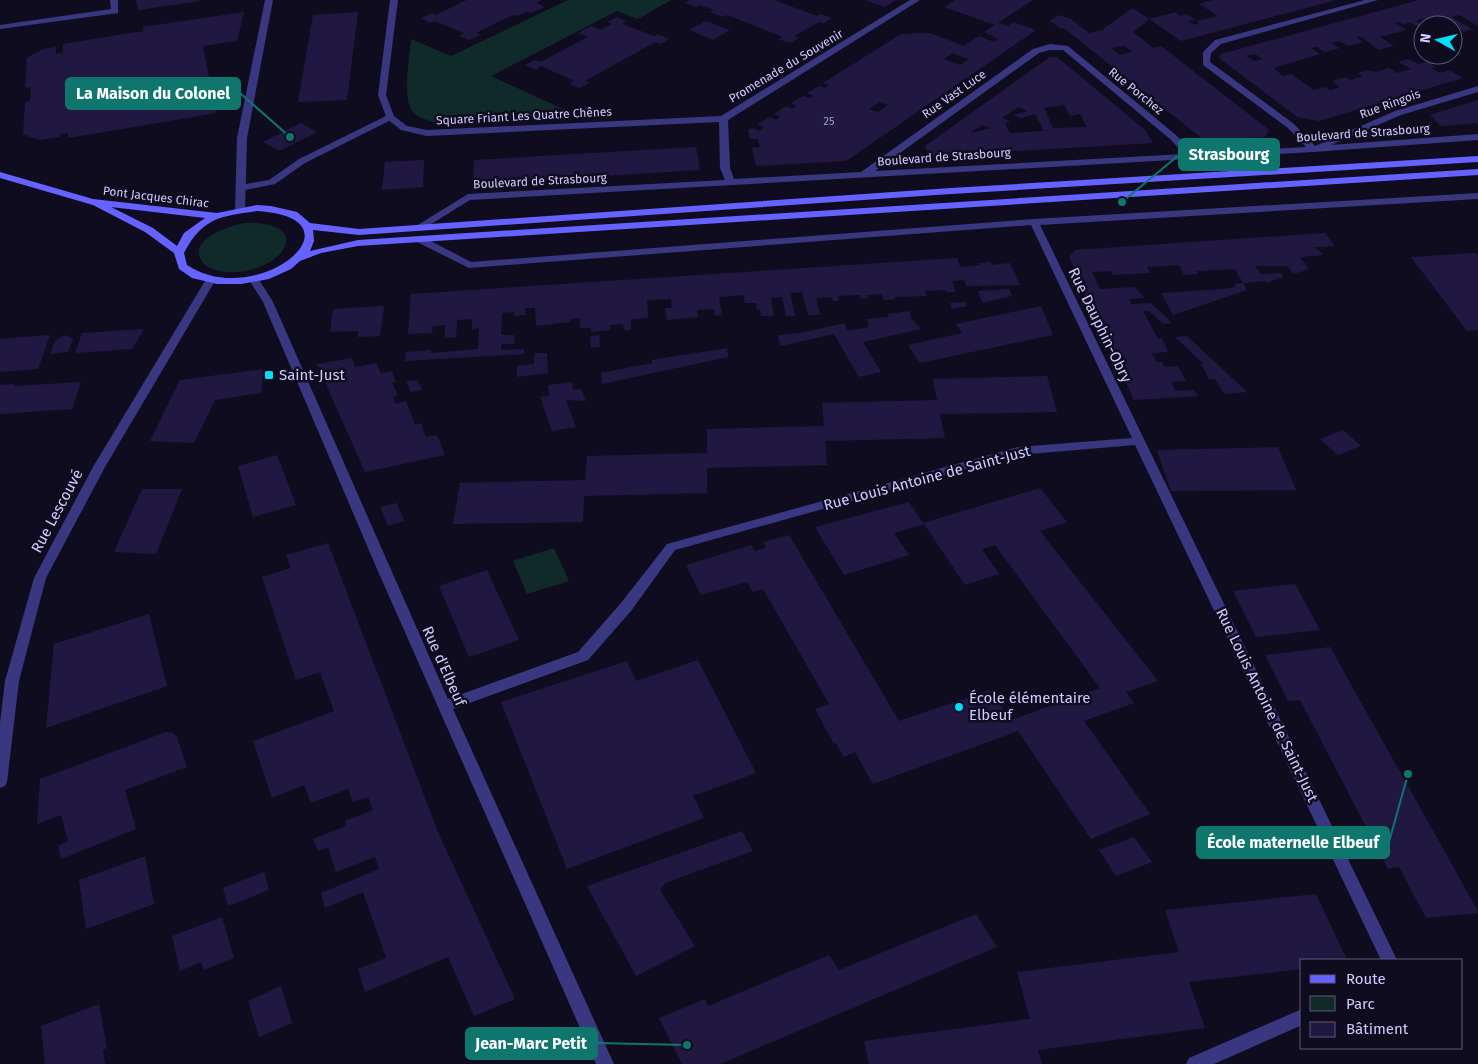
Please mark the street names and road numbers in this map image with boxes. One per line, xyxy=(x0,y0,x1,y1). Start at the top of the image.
street label: Promenade du Souvenir xyxy=(726,26,846,106)
street label: Rue Porchez xyxy=(1106,65,1166,117)
street label: Rue Vast Luce xyxy=(919,67,989,121)
street label: Rue Ringois xyxy=(1358,86,1423,121)
street label: Square Friant Les Quatre Chênes xyxy=(436,104,613,128)
street label: Boulevard de Strasbourg xyxy=(1296,121,1431,145)
street label: Boulevard de Strasbourg xyxy=(877,145,1012,169)
street label: Boulevard de Strasbourg xyxy=(473,170,608,191)
street label: Pont Jacques Chirac xyxy=(102,184,210,210)
street label: Rue Dauphin-Obry xyxy=(1064,265,1136,386)
street label: Rue Louis Antoine de Saint-Just xyxy=(822,442,1033,514)
street label: Rue Lescouvé xyxy=(27,466,87,556)
street label: Rue Louis Antoine de Saint-Just xyxy=(1212,605,1322,805)
street label: Rue d'Elbeuf xyxy=(418,623,470,710)

